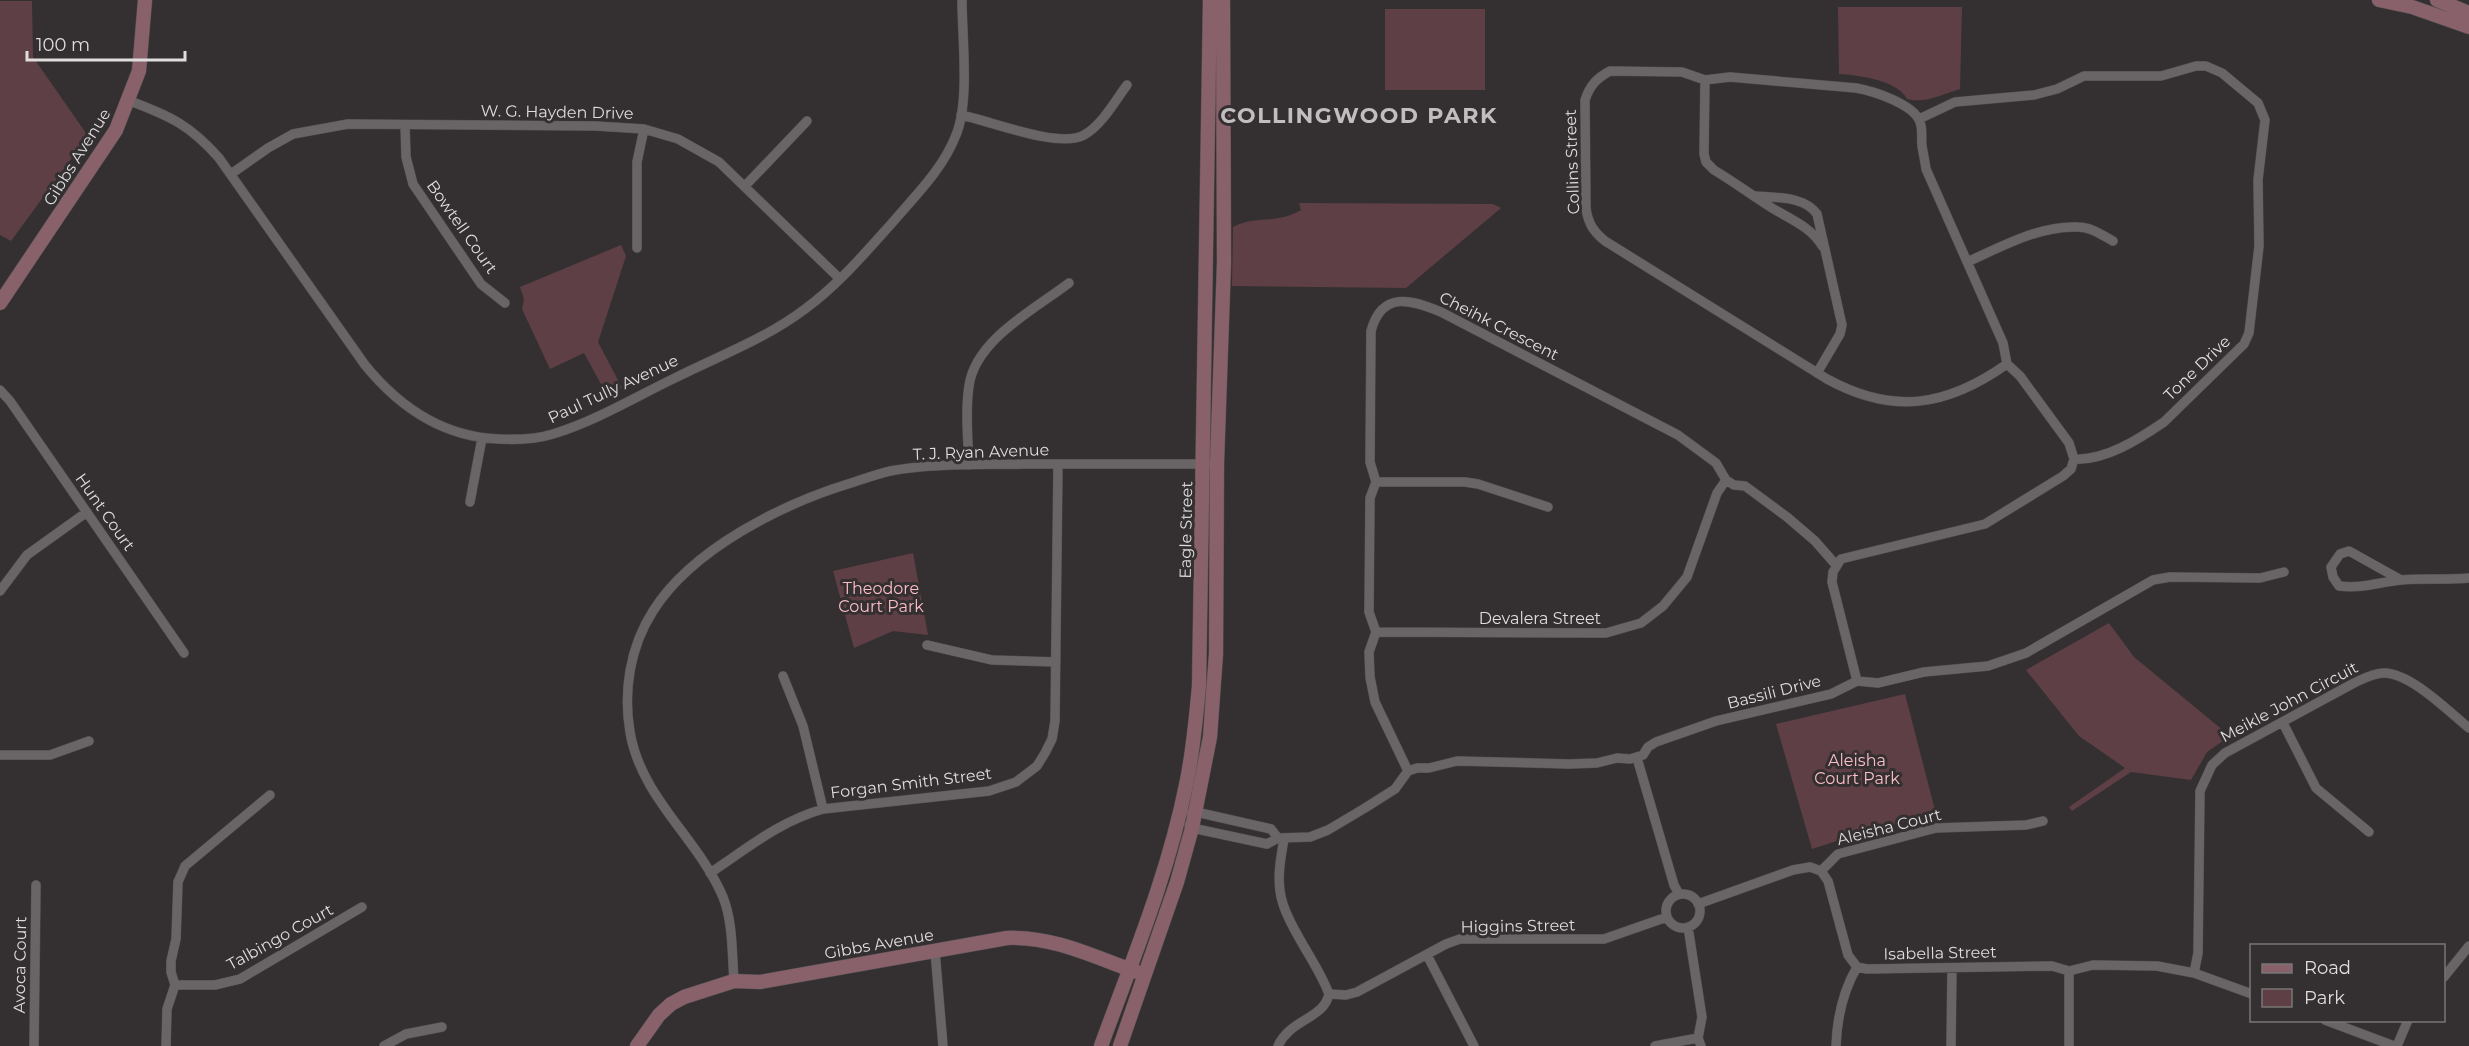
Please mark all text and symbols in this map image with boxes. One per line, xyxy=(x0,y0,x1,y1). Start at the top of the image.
scale bar xyxy=(27,24,184,62)
text: 100 m xyxy=(36,34,90,56)
street label: W. G. Hayden Drive xyxy=(480,101,634,123)
district label: COLLINGWOOD PARK xyxy=(1220,102,1498,129)
street label: Gibbs Avenue xyxy=(40,105,114,209)
street label: Collins Street xyxy=(1561,109,1583,215)
street label: Bowtell Court xyxy=(423,177,501,278)
street label: Cheihk Crescent xyxy=(1436,288,1562,365)
street label: Tone Drive xyxy=(2160,332,2234,404)
street label: Paul Tully Avenue xyxy=(545,351,681,427)
street label: T. J. Ryan Avenue xyxy=(912,440,1050,464)
street label: Hunt Court xyxy=(71,470,139,555)
street label: Eagle Street xyxy=(1176,481,1196,579)
park label: Theodore Court Park xyxy=(838,579,924,616)
street label: Devalera Street xyxy=(1479,609,1602,628)
street label: Meikle John Circuit xyxy=(2217,657,2362,746)
street label: Bassili Drive xyxy=(1725,671,1823,713)
park label: Aleisha Court Park xyxy=(1814,751,1900,788)
street label: Forgan Smith Street xyxy=(829,764,993,802)
street label: Aleisha Court xyxy=(1835,805,1944,849)
street label: Talbingo Court xyxy=(224,900,337,974)
street label: Higgins Street xyxy=(1460,915,1576,936)
street label: Avoca Court xyxy=(10,916,30,1014)
street label: Gibbs Avenue xyxy=(823,925,935,963)
street label: Isabella Street xyxy=(1883,943,1997,963)
legend xyxy=(2250,944,2445,1022)
text: Road xyxy=(2304,957,2351,979)
text: Park xyxy=(2304,987,2345,1009)

